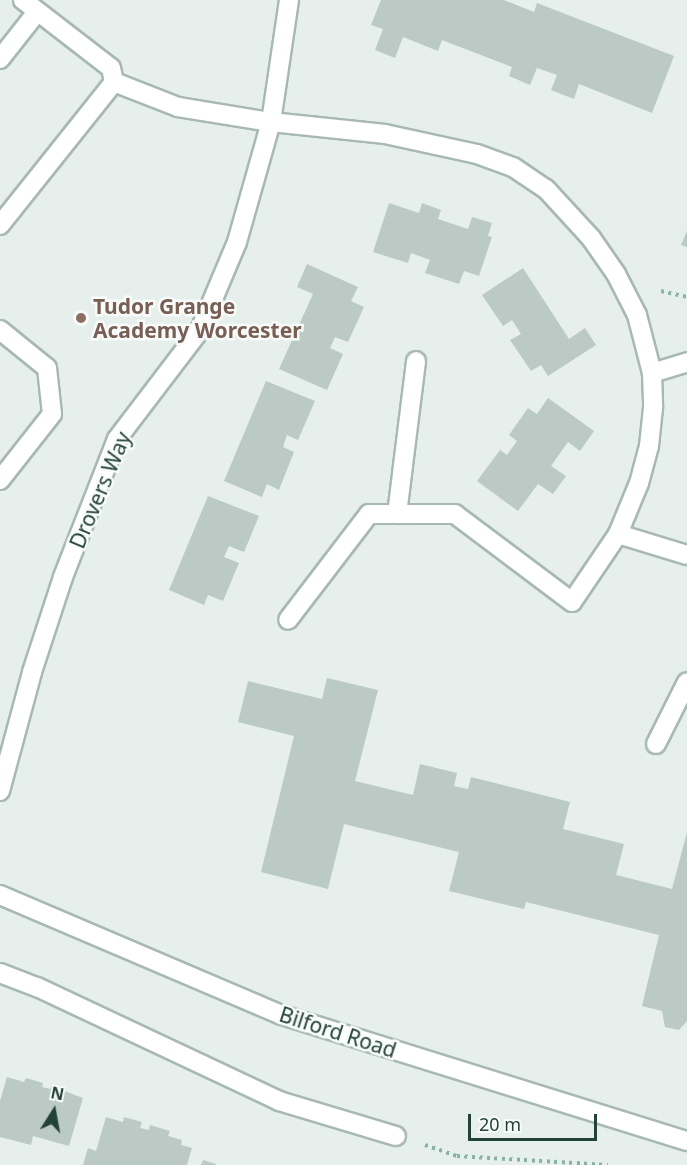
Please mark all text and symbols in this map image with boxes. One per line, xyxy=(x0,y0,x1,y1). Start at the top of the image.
place label: Tudor Grange Academy Worcester xyxy=(93,293,302,343)
marker: Tudor Grange Academy Worcester xyxy=(74,311,88,325)
street label: Drovers Way xyxy=(64,428,136,552)
street label: Bilford Road xyxy=(276,1001,400,1063)
north arrow xyxy=(24,1081,84,1141)
text: N xyxy=(49,1081,66,1105)
scale bar xyxy=(471,1102,600,1140)
text: 20 m xyxy=(479,1112,521,1136)

